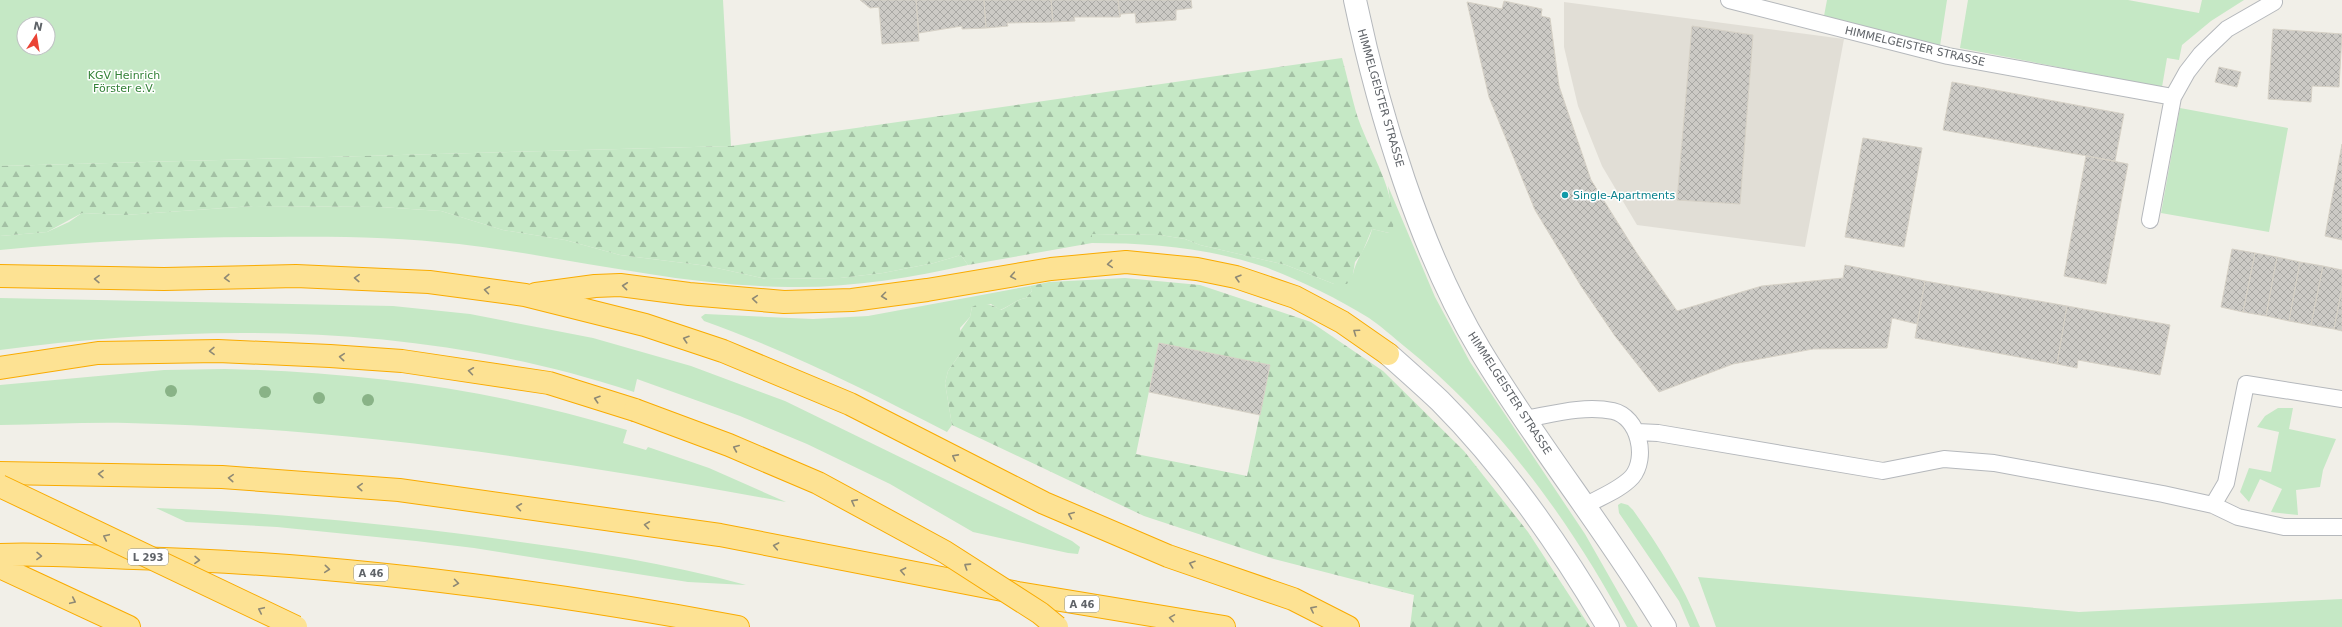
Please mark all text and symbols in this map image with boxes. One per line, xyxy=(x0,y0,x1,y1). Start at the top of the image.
north arrow xyxy=(16,16,56,56)
text: N xyxy=(32,19,44,34)
street label: HIMMELGEISTER STRASSE xyxy=(1844,24,1986,69)
street label: HIMMELGEISTER STRASSE xyxy=(1355,27,1407,169)
park label: KGV Heinrich Förster e.V. xyxy=(88,69,160,95)
place label: Single-Apartments xyxy=(1573,189,1675,202)
marker: Single-Apartments xyxy=(1560,190,1570,200)
one-way arrow xyxy=(1107,259,1113,268)
one-way arrow xyxy=(1010,271,1016,280)
one-way arrow xyxy=(224,273,230,282)
one-way arrow xyxy=(354,274,360,283)
one-way arrow xyxy=(1235,274,1242,283)
one-way arrow xyxy=(94,275,100,283)
one-way arrow xyxy=(622,282,628,291)
one-way arrow xyxy=(483,286,490,295)
one-way arrow xyxy=(881,291,887,300)
one-way arrow xyxy=(752,295,758,304)
one-way arrow xyxy=(1353,329,1360,337)
street label: HIMMELGEISTER STRASSE xyxy=(1465,330,1554,457)
one-way arrow xyxy=(683,335,690,344)
one-way arrow xyxy=(209,347,215,355)
one-way arrow xyxy=(339,352,345,361)
one-way arrow xyxy=(468,366,474,375)
one-way arrow xyxy=(594,395,601,403)
one-way arrow xyxy=(732,444,739,452)
one-way arrow xyxy=(952,454,959,462)
one-way arrow xyxy=(98,470,104,478)
one-way arrow xyxy=(228,473,234,482)
one-way arrow xyxy=(357,483,363,492)
one-way arrow xyxy=(851,499,858,507)
one-way arrow xyxy=(515,503,522,512)
one-way arrow xyxy=(1068,512,1076,520)
one-way arrow xyxy=(644,521,650,530)
one-way arrow xyxy=(102,534,110,542)
one-way arrow xyxy=(772,542,779,551)
road number: L 293 xyxy=(128,549,168,565)
one-way arrow xyxy=(36,552,42,560)
one-way arrow xyxy=(194,556,200,564)
one-way arrow xyxy=(1188,560,1195,569)
one-way arrow xyxy=(964,563,971,571)
one-way arrow xyxy=(324,564,330,573)
road number: A 46 xyxy=(354,565,388,581)
one-way arrow xyxy=(900,567,906,576)
one-way arrow xyxy=(453,578,459,587)
one-way arrow xyxy=(69,596,77,604)
road number: A 46 xyxy=(1065,596,1099,612)
one-way arrow xyxy=(1310,606,1318,614)
one-way arrow xyxy=(258,607,266,615)
one-way arrow xyxy=(1169,615,1175,623)

